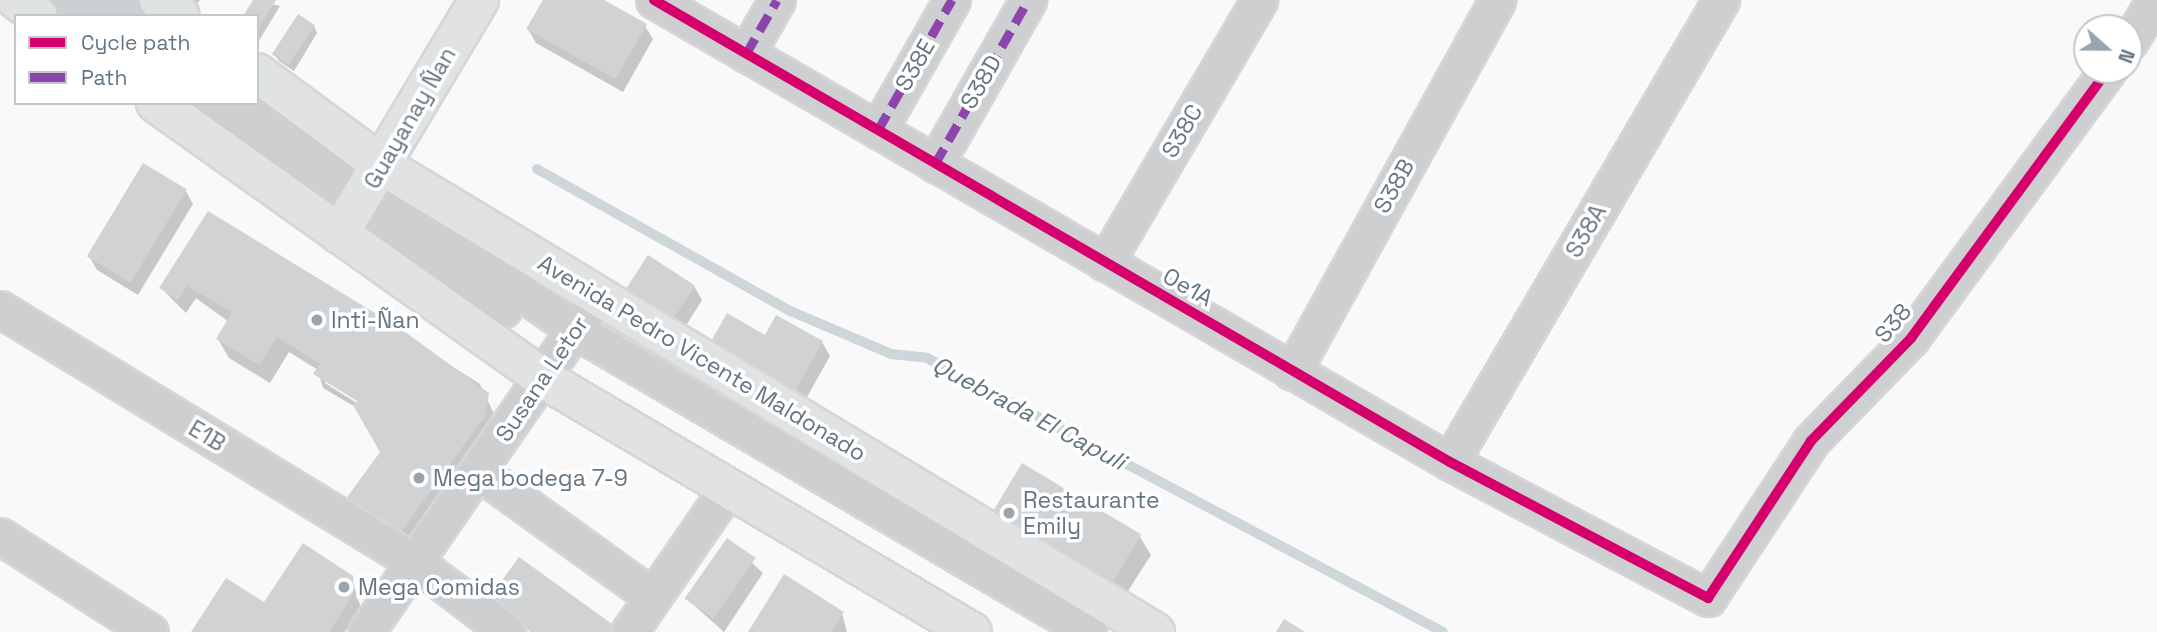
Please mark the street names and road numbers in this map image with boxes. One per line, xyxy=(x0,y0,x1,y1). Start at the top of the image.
street label: S38E xyxy=(889,34,941,96)
street label: Guayanay Ñan xyxy=(358,42,462,194)
street label: S38D xyxy=(955,50,1007,114)
street label: S38C xyxy=(1156,99,1208,163)
street label: S38B xyxy=(1368,154,1420,218)
street label: S38A xyxy=(1560,200,1612,262)
street label: Avenida Pedro Vicente Maldonado xyxy=(533,249,871,467)
street label: Oe1A xyxy=(1158,262,1218,312)
street label: S38 xyxy=(1869,298,1917,348)
street label: Susana Letor xyxy=(490,311,594,447)
street label: E1B xyxy=(184,414,230,458)

